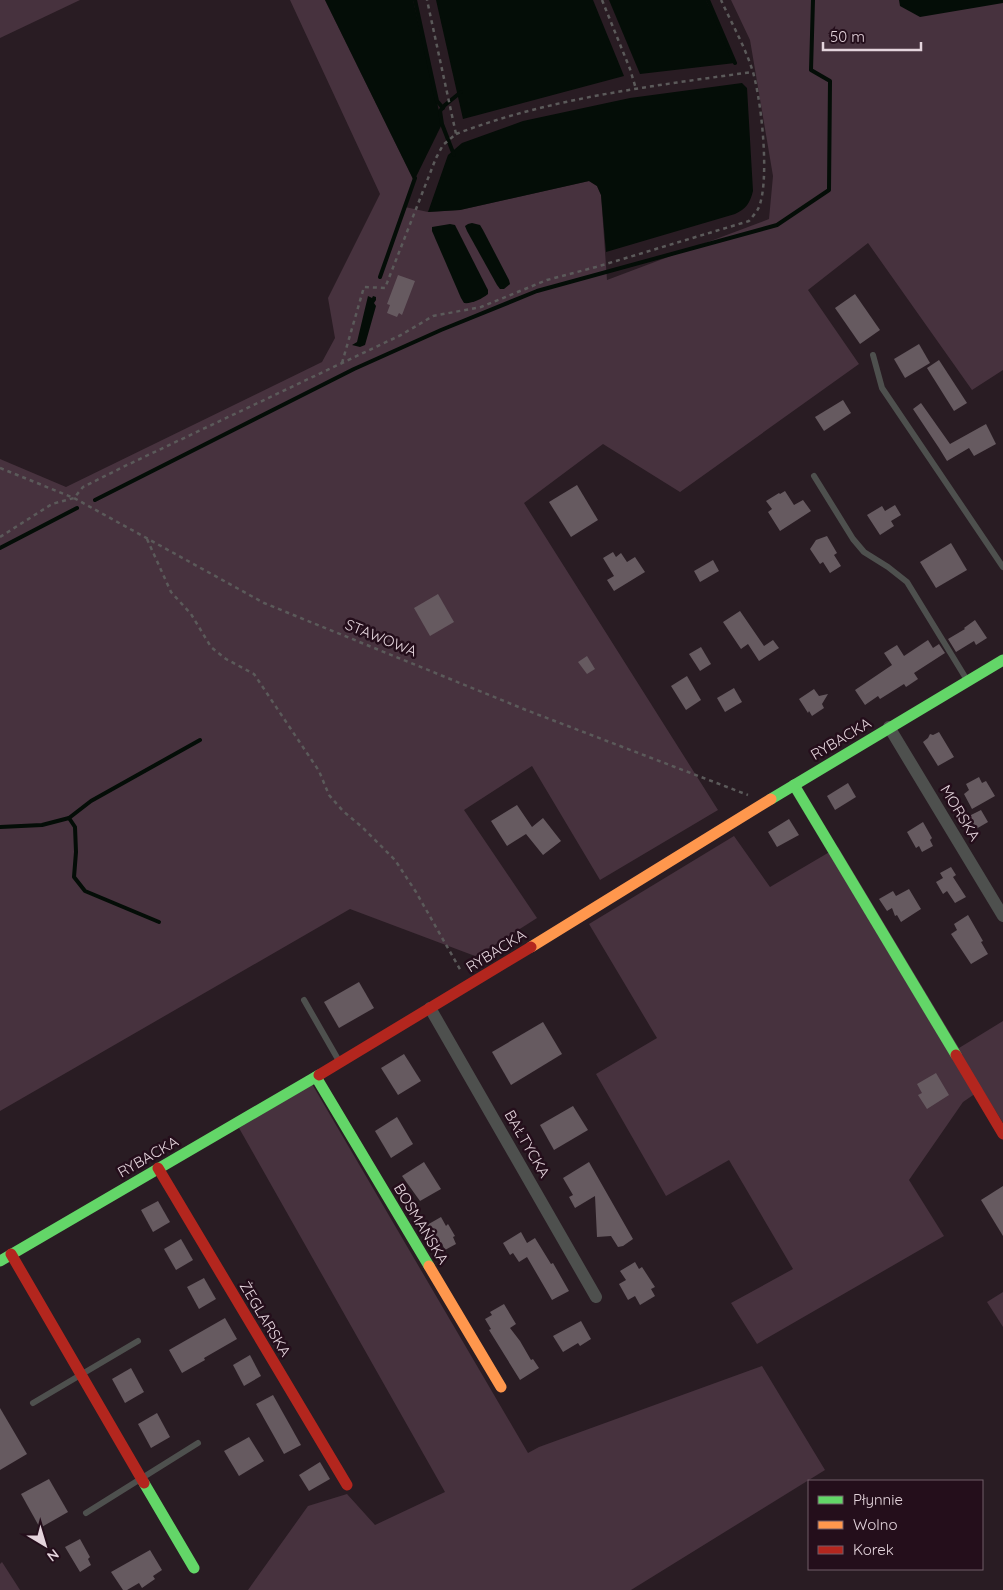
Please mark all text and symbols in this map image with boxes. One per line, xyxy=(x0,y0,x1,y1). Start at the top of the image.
scale bar xyxy=(823,20,920,52)
text: 50 m xyxy=(830,27,865,46)
street label: STAWOWA xyxy=(342,615,420,661)
street label: RYBACKA xyxy=(807,713,875,764)
street label: MORSKA xyxy=(936,781,985,845)
street label: RYBACKA xyxy=(462,925,529,976)
street label: BAŁTYCKA xyxy=(500,1107,555,1181)
street label: RYBACKA xyxy=(114,1131,182,1182)
street label: BOSMAŃSKA xyxy=(390,1180,453,1268)
street label: ŻEGLARSKA xyxy=(235,1278,296,1360)
legend xyxy=(808,1480,983,1570)
text: Płynnie xyxy=(853,1490,903,1509)
text: Wolno xyxy=(853,1515,898,1534)
north arrow xyxy=(20,1520,70,1570)
text: Korek xyxy=(853,1540,894,1559)
text: N xyxy=(43,1545,63,1566)

